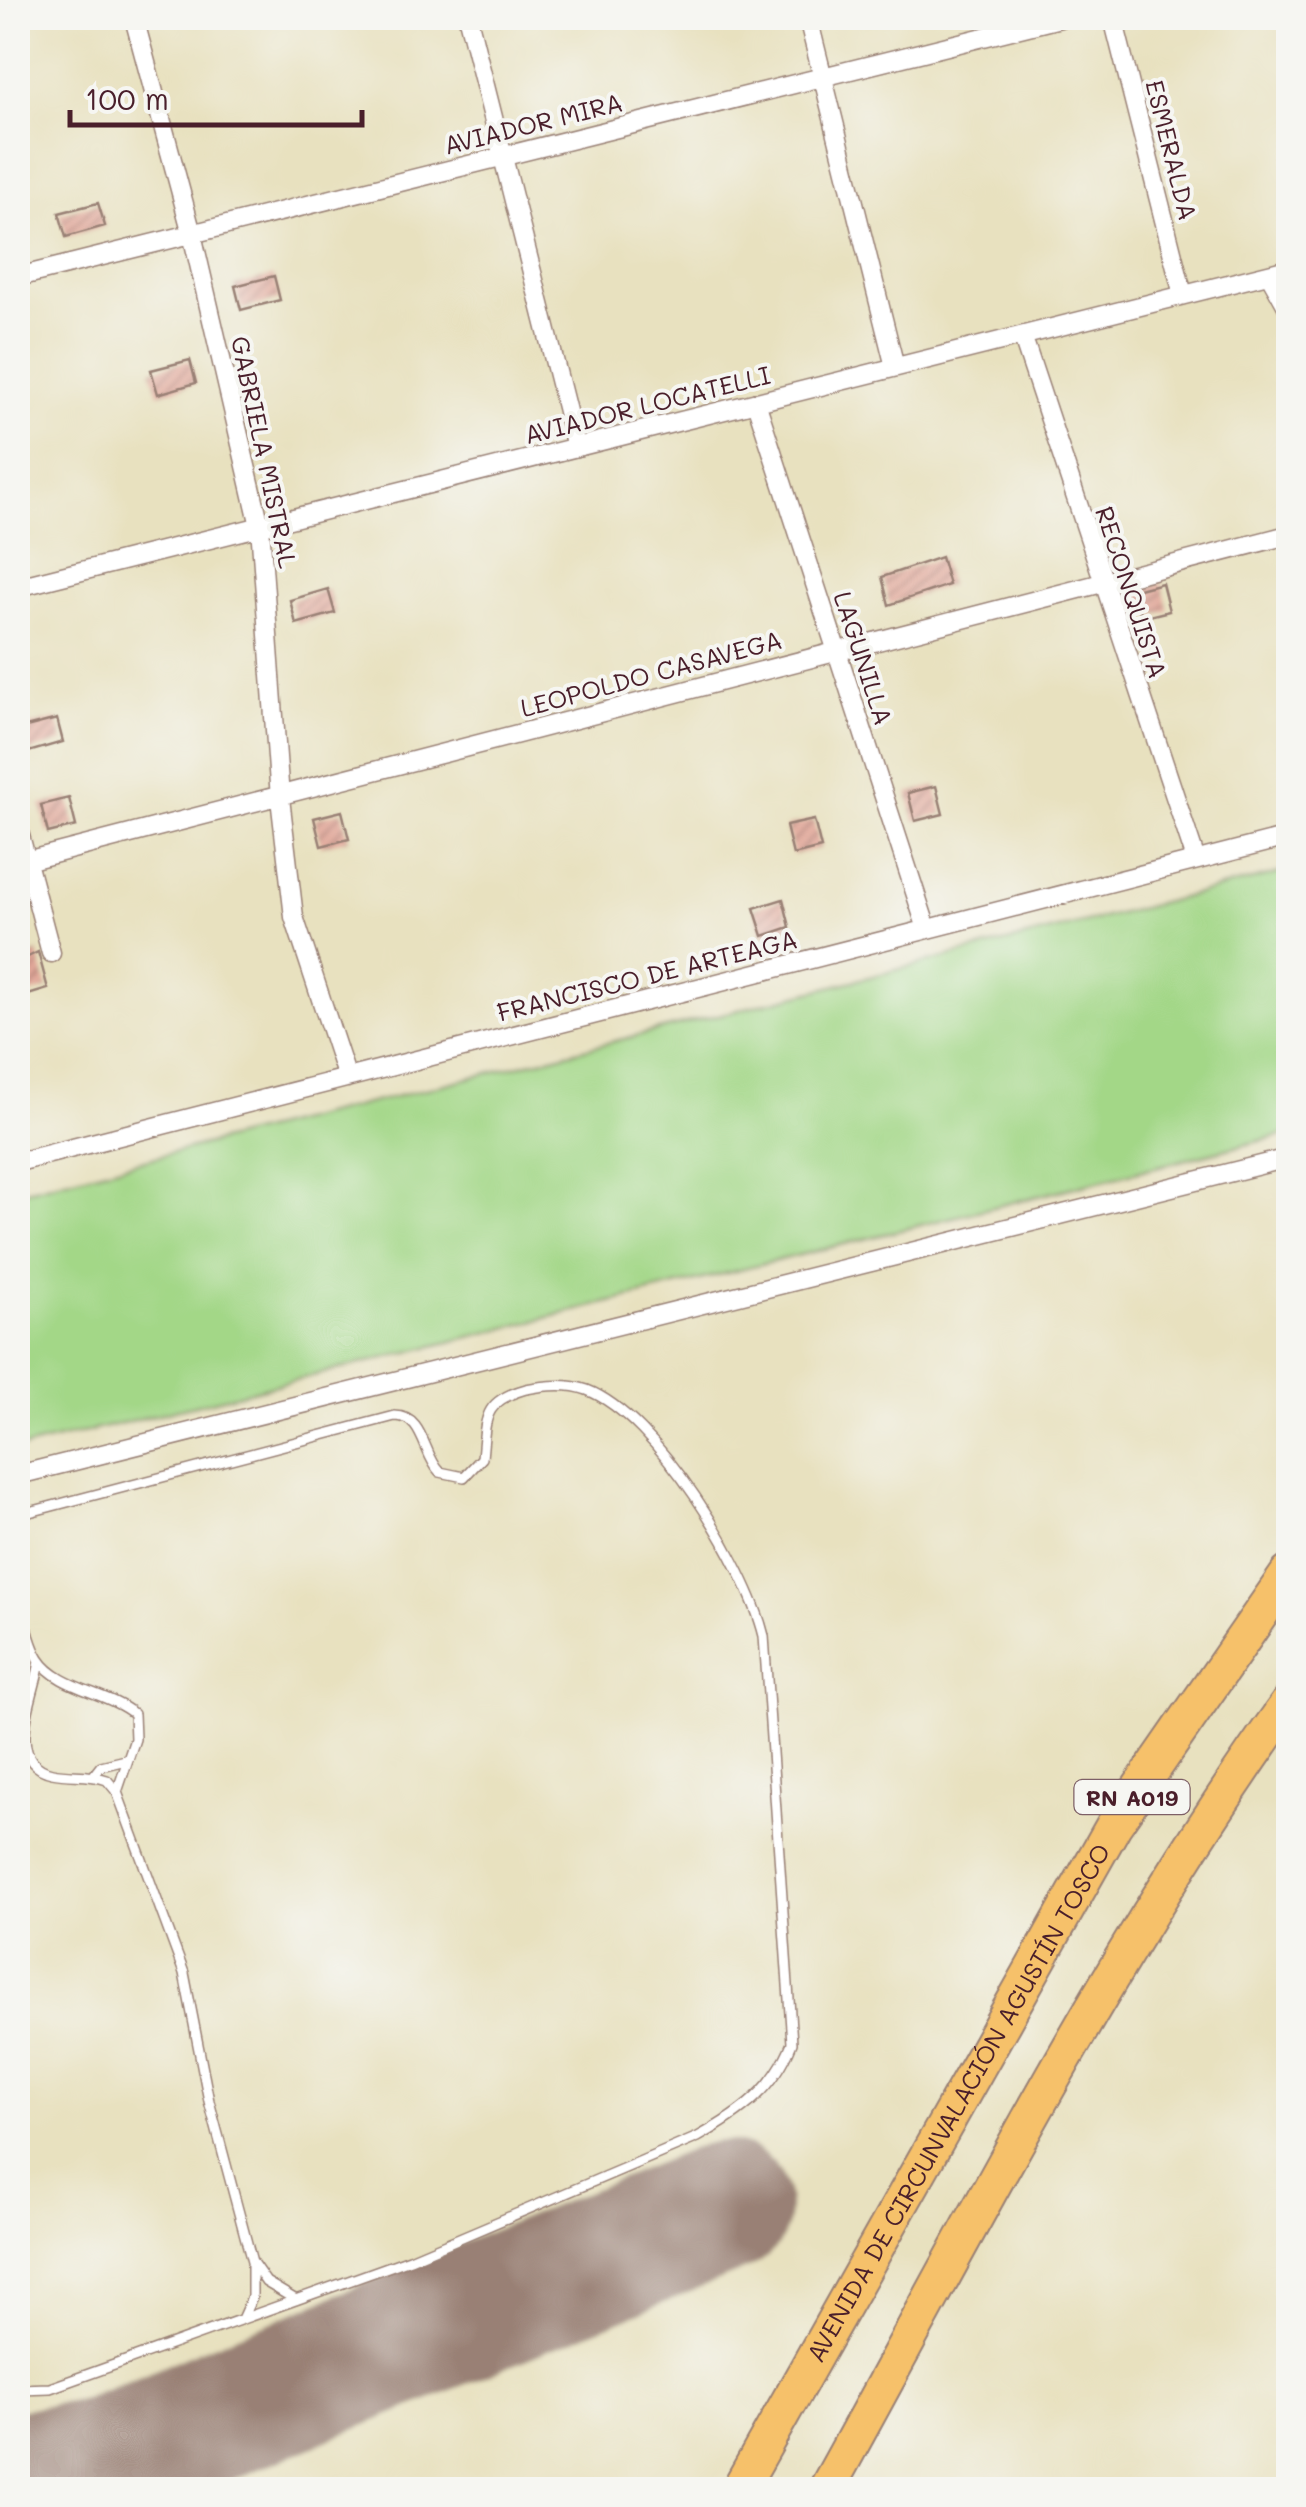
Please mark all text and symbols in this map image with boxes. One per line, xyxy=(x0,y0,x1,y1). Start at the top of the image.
scale bar xyxy=(70,65,362,127)
street label: ESMERALDA xyxy=(1139,76,1205,224)
text: 100 m xyxy=(85,78,169,118)
street label: AVIADOR MIRA xyxy=(440,85,626,161)
street label: GABRIELA MISTRAL xyxy=(225,333,305,571)
street label: AVIADOR LOCATELLI xyxy=(521,358,773,450)
street label: RECONQUISTA xyxy=(1089,502,1175,682)
street label: LAGUNILLA xyxy=(827,587,901,729)
street label: LEOPOLDO CASAVEGA xyxy=(517,623,785,723)
street label: FRANCISCO DE ARTEAGA xyxy=(493,922,801,1028)
road number: RN A019 xyxy=(1074,1780,1190,1814)
street label: AVENIDA DE CIRCUNVALACIÓN AGUSTÍN TOSCO xyxy=(799,1837,1117,2367)

